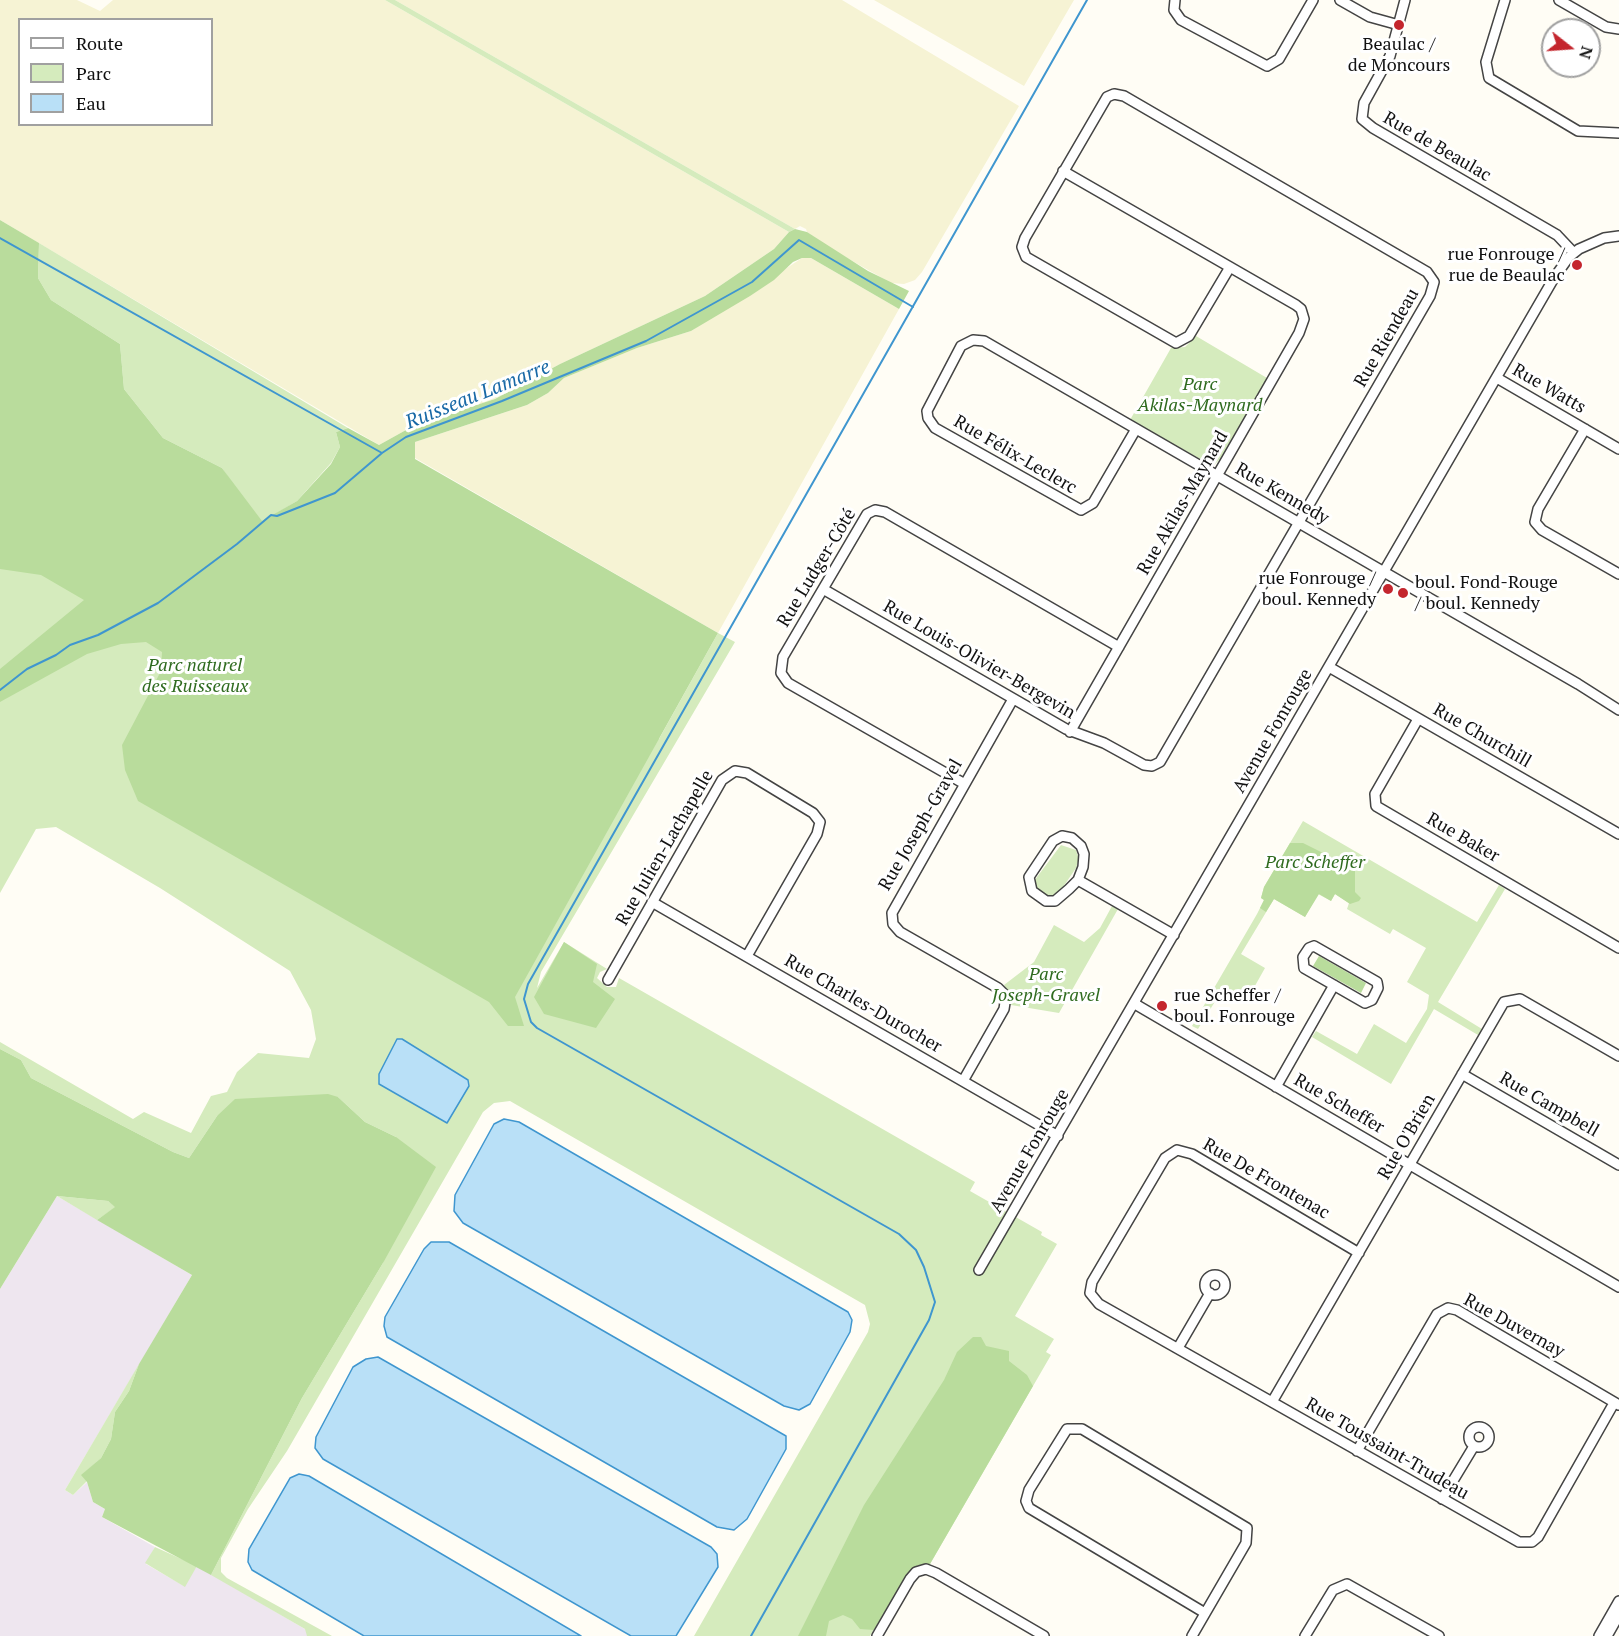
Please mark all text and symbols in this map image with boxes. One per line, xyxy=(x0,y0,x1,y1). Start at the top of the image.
legend xyxy=(18,18,213,126)
marker: Beaulac / de Moncours xyxy=(1392,18,1406,32)
north arrow xyxy=(1541,18,1601,78)
text: Route xyxy=(76,31,123,55)
place label: Beaulac / de Moncours xyxy=(1348,34,1450,76)
text: N xyxy=(1574,44,1599,62)
text: Parc xyxy=(76,61,111,85)
text: Eau xyxy=(76,91,106,115)
street label: Rue de Beaulac xyxy=(1379,107,1495,187)
place label: rue Fonrouge / rue de Beaulac xyxy=(1448,244,1565,286)
marker: rue Fonrouge / rue de Beaulac xyxy=(1570,258,1584,272)
street label: Rue Riendeau xyxy=(1350,285,1424,391)
water label: Ruisseau Lamarre xyxy=(402,355,554,435)
street label: Rue Watts xyxy=(1508,359,1590,419)
park label: Parc Akilas-Maynard xyxy=(1138,374,1262,416)
street label: Rue Félix-Leclerc xyxy=(950,411,1080,499)
street label: Rue Akilas-Maynard xyxy=(1133,427,1233,579)
street label: Rue Kennedy xyxy=(1231,459,1333,529)
street label: Rue Ludger-Côté xyxy=(773,505,861,631)
place label: rue Fonrouge / boul. Kennedy xyxy=(1259,568,1376,610)
place label: boul. Fond-Rouge / boul. Kennedy xyxy=(1415,572,1558,614)
marker: rue Fonrouge / boul. Kennedy xyxy=(1381,582,1395,596)
marker: boul. Fond-Rouge / boul. Kennedy xyxy=(1396,586,1410,600)
street label: Rue Louis-Olivier-Bergevin xyxy=(879,596,1079,724)
park label: Parc naturel des Ruisseaux xyxy=(142,655,248,698)
street label: Avenue Fonrouge xyxy=(1229,665,1317,797)
street label: Rue Churchill xyxy=(1429,699,1535,773)
street label: Rue Joseph-Gravel xyxy=(875,755,967,895)
street label: Rue Julien-Lachapelle xyxy=(612,766,718,930)
street label: Rue Baker xyxy=(1423,809,1503,867)
park label: Parc Scheffer xyxy=(1265,852,1365,874)
street label: Rue Charles-Durocher xyxy=(780,950,946,1058)
park label: Parc Joseph-Gravel xyxy=(992,964,1100,1006)
place label: rue Scheffer / boul. Fonrouge xyxy=(1174,985,1295,1028)
marker: rue Scheffer / boul. Fonrouge xyxy=(1155,999,1169,1013)
street label: Rue Campbell xyxy=(1495,1068,1603,1142)
street label: Rue Scheffer xyxy=(1290,1069,1388,1139)
street label: Avenue Fonrouge xyxy=(986,1085,1074,1217)
street label: Rue O'Brien xyxy=(1374,1090,1440,1184)
street label: Rue De Frontenac xyxy=(1199,1134,1333,1224)
street label: Rue Duvernay xyxy=(1460,1289,1568,1363)
street label: Rue Toussaint-Trudeau xyxy=(1301,1393,1473,1505)

